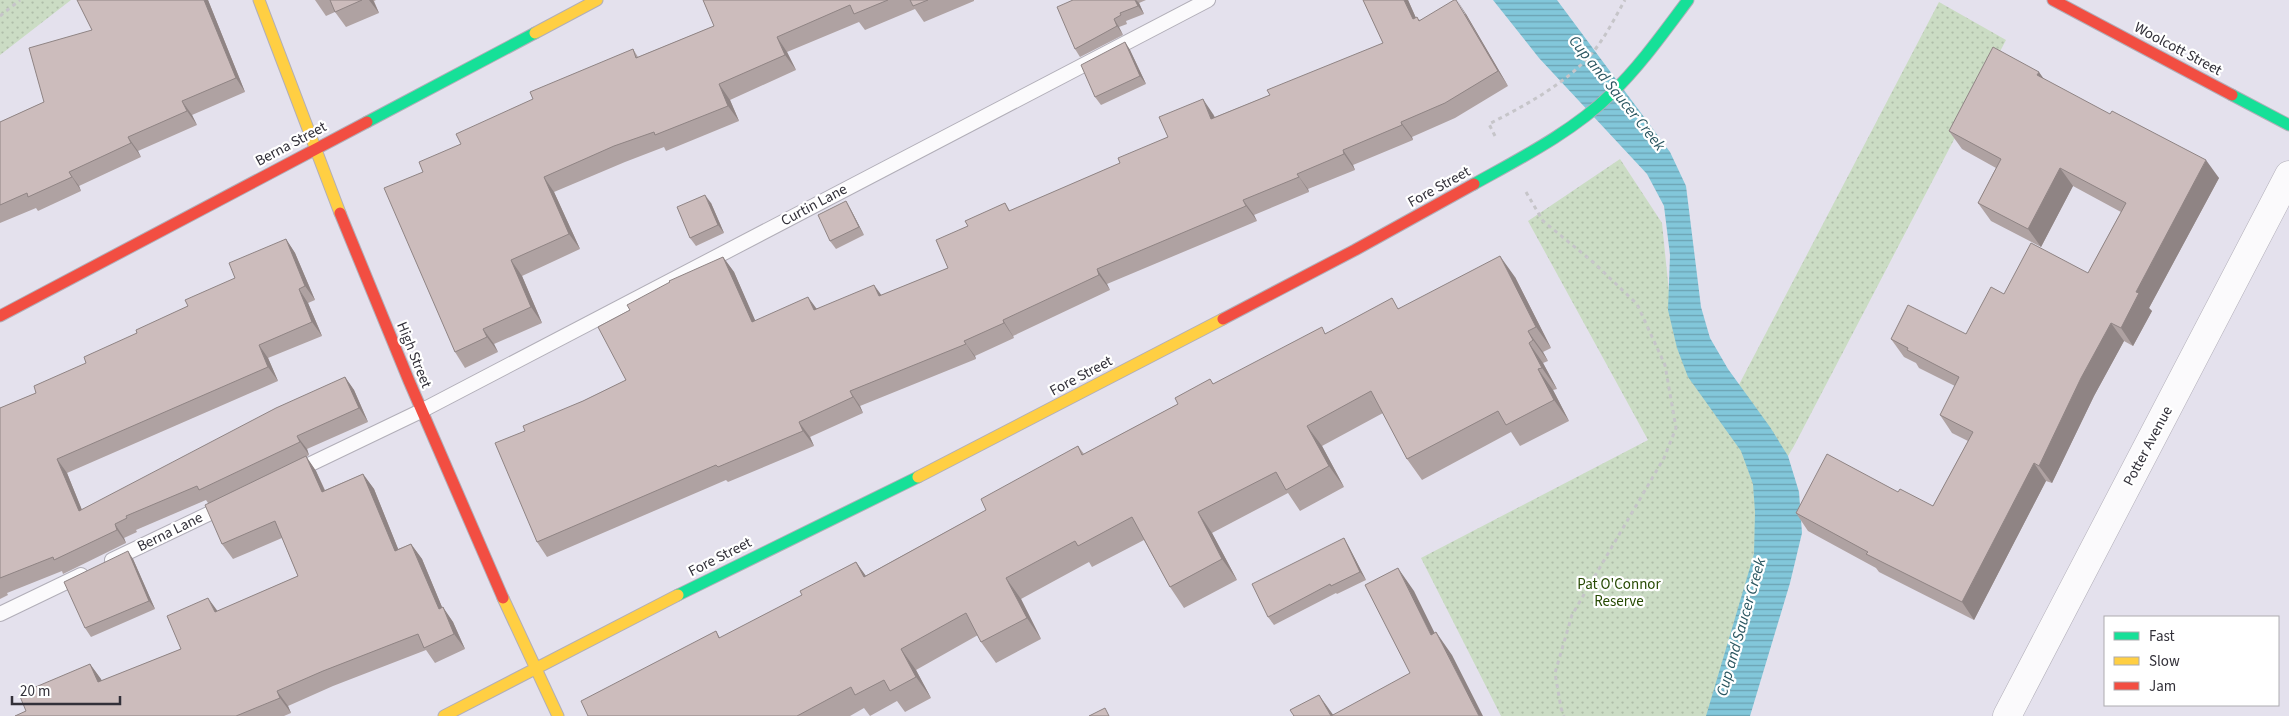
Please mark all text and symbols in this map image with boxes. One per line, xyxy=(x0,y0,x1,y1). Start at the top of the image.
street label: Woolcott Street xyxy=(2130,17,2226,81)
water label: Cup and Saucer Creek xyxy=(1564,31,1671,156)
street label: Berna Street xyxy=(252,116,330,172)
street label: Fore Street xyxy=(1404,161,1474,213)
street label: Curtin Lane xyxy=(777,179,851,231)
street label: High Street xyxy=(391,319,437,391)
street label: Fore Street xyxy=(1046,351,1116,401)
street label: Potter Avenue xyxy=(2118,402,2178,490)
street label: Berna Lane xyxy=(134,507,206,557)
street label: Fore Street xyxy=(685,532,755,582)
water label: Cup and Saucer Creek xyxy=(1711,555,1771,699)
park label: Pat O'Connor Reserve xyxy=(1577,574,1661,612)
legend xyxy=(2104,616,2279,706)
text: Fast xyxy=(2149,626,2175,647)
text: Slow xyxy=(2149,651,2180,672)
scale bar xyxy=(12,674,120,706)
text: Jam xyxy=(2149,676,2176,697)
text: 20 m xyxy=(20,681,50,702)

